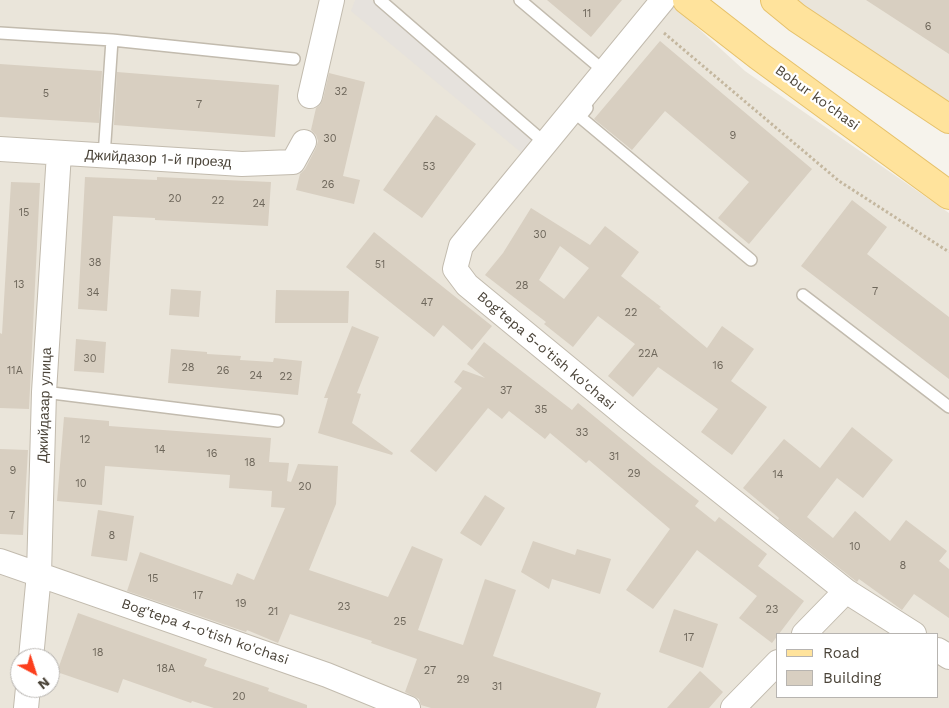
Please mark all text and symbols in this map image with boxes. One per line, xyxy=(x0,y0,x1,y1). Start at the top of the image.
house number: 11 xyxy=(583,7,591,21)
house number: 6 xyxy=(925,20,931,34)
street label: Bobur ko'chasi xyxy=(772,62,862,134)
house number: 32 xyxy=(335,85,347,99)
house number: 5 xyxy=(43,87,49,101)
house number: 7 xyxy=(196,98,202,112)
house number: 9 xyxy=(730,129,736,143)
house number: 30 xyxy=(323,132,337,146)
street label: Джийдазор 1-й проезд xyxy=(84,147,232,171)
house number: 53 xyxy=(423,160,435,174)
house number: 26 xyxy=(321,178,335,192)
house number: 20 xyxy=(168,192,182,206)
house number: 22 xyxy=(212,194,224,208)
house number: 24 xyxy=(253,197,265,211)
house number: 15 xyxy=(19,206,29,220)
house number: 30 xyxy=(533,228,547,242)
house number: 38 xyxy=(88,256,102,270)
house number: 51 xyxy=(375,258,385,272)
house number: 13 xyxy=(14,278,24,292)
house number: 28 xyxy=(515,279,529,293)
house number: 7 xyxy=(872,285,878,299)
house number: 34 xyxy=(86,286,100,300)
street label: Bog'tepa 5-o'tish ko'chasi xyxy=(473,288,619,414)
house number: 47 xyxy=(421,296,433,310)
house number: 22 xyxy=(625,306,637,320)
street label: Джийдазар улица xyxy=(35,347,55,463)
house number: 22A xyxy=(638,347,658,361)
house number: 30 xyxy=(83,352,97,366)
house number: 16 xyxy=(713,359,723,373)
house number: 28 xyxy=(181,361,195,375)
house number: 11A xyxy=(7,364,23,378)
house number: 26 xyxy=(216,364,230,378)
house number: 24 xyxy=(250,369,262,383)
house number: 22 xyxy=(280,370,292,384)
house number: 37 xyxy=(500,384,512,398)
house number: 35 xyxy=(535,403,547,417)
house number: 33 xyxy=(576,426,588,440)
house number: 12 xyxy=(80,433,90,447)
house number: 14 xyxy=(154,443,166,457)
house number: 16 xyxy=(207,447,217,461)
house number: 31 xyxy=(609,450,619,464)
house number: 18 xyxy=(244,456,256,470)
house number: 9 xyxy=(10,464,16,478)
house number: 29 xyxy=(627,467,641,481)
house number: 14 xyxy=(772,468,784,482)
house number: 10 xyxy=(75,477,87,491)
house number: 20 xyxy=(298,480,312,494)
house number: 7 xyxy=(9,509,15,523)
house number: 8 xyxy=(109,529,115,543)
house number: 10 xyxy=(849,540,861,554)
house number: 8 xyxy=(900,559,906,573)
house number: 15 xyxy=(148,572,158,586)
house number: 17 xyxy=(193,589,203,603)
street label: Bog'tepa 4-o'tish ko'chasi xyxy=(119,595,291,669)
house number: 19 xyxy=(235,597,247,611)
house number: 23 xyxy=(338,600,350,614)
house number: 23 xyxy=(766,603,778,617)
house number: 21 xyxy=(268,605,278,619)
house number: 25 xyxy=(394,615,406,629)
house number: 17 xyxy=(684,631,694,645)
legend xyxy=(776,633,939,698)
text: Road xyxy=(823,644,860,662)
house number: 18 xyxy=(92,646,104,660)
north arrow xyxy=(10,648,60,698)
house number: 18A xyxy=(157,662,175,676)
house number: 27 xyxy=(424,664,436,678)
text: Building xyxy=(823,669,881,687)
house number: 29 xyxy=(456,673,470,687)
text: N xyxy=(35,674,53,693)
house number: 31 xyxy=(492,680,502,694)
house number: 20 xyxy=(232,690,246,704)

